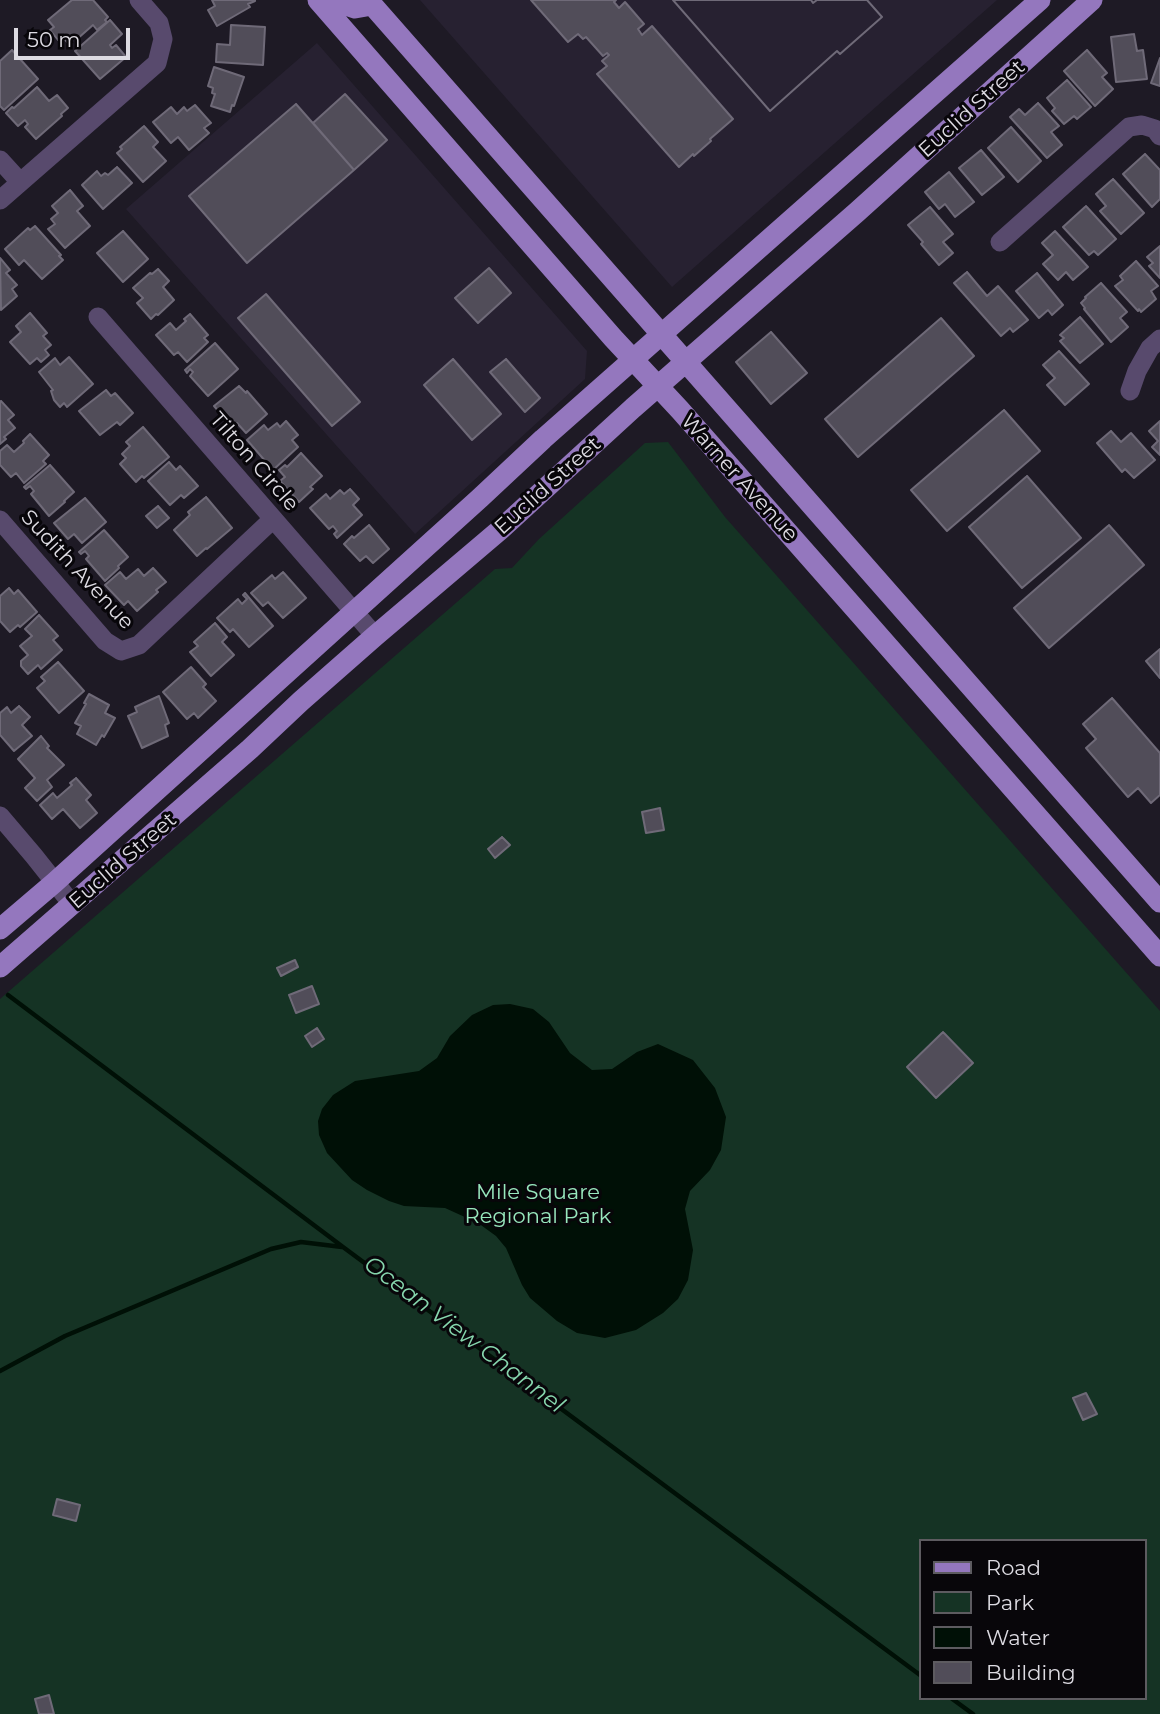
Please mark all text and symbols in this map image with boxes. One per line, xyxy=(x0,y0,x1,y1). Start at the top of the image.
scale bar xyxy=(18,14,133,58)
text: 50 m xyxy=(27,27,81,52)
street label: Euclid Street xyxy=(914,55,1030,163)
street label: Tilton Circle xyxy=(204,407,304,517)
street label: Warner Avenue xyxy=(675,409,803,547)
street label: Euclid Street xyxy=(490,432,606,540)
street label: Sudith Avenue xyxy=(15,505,139,635)
street label: Euclid Street xyxy=(64,807,182,915)
park label: Mile Square Regional Park xyxy=(465,1180,611,1230)
water label: Ocean View Channel xyxy=(358,1251,570,1419)
legend xyxy=(918,1539,1146,1700)
text: Road xyxy=(986,1555,1041,1580)
text: Park xyxy=(986,1590,1034,1615)
text: Water xyxy=(986,1625,1050,1650)
text: Building xyxy=(986,1660,1076,1685)

